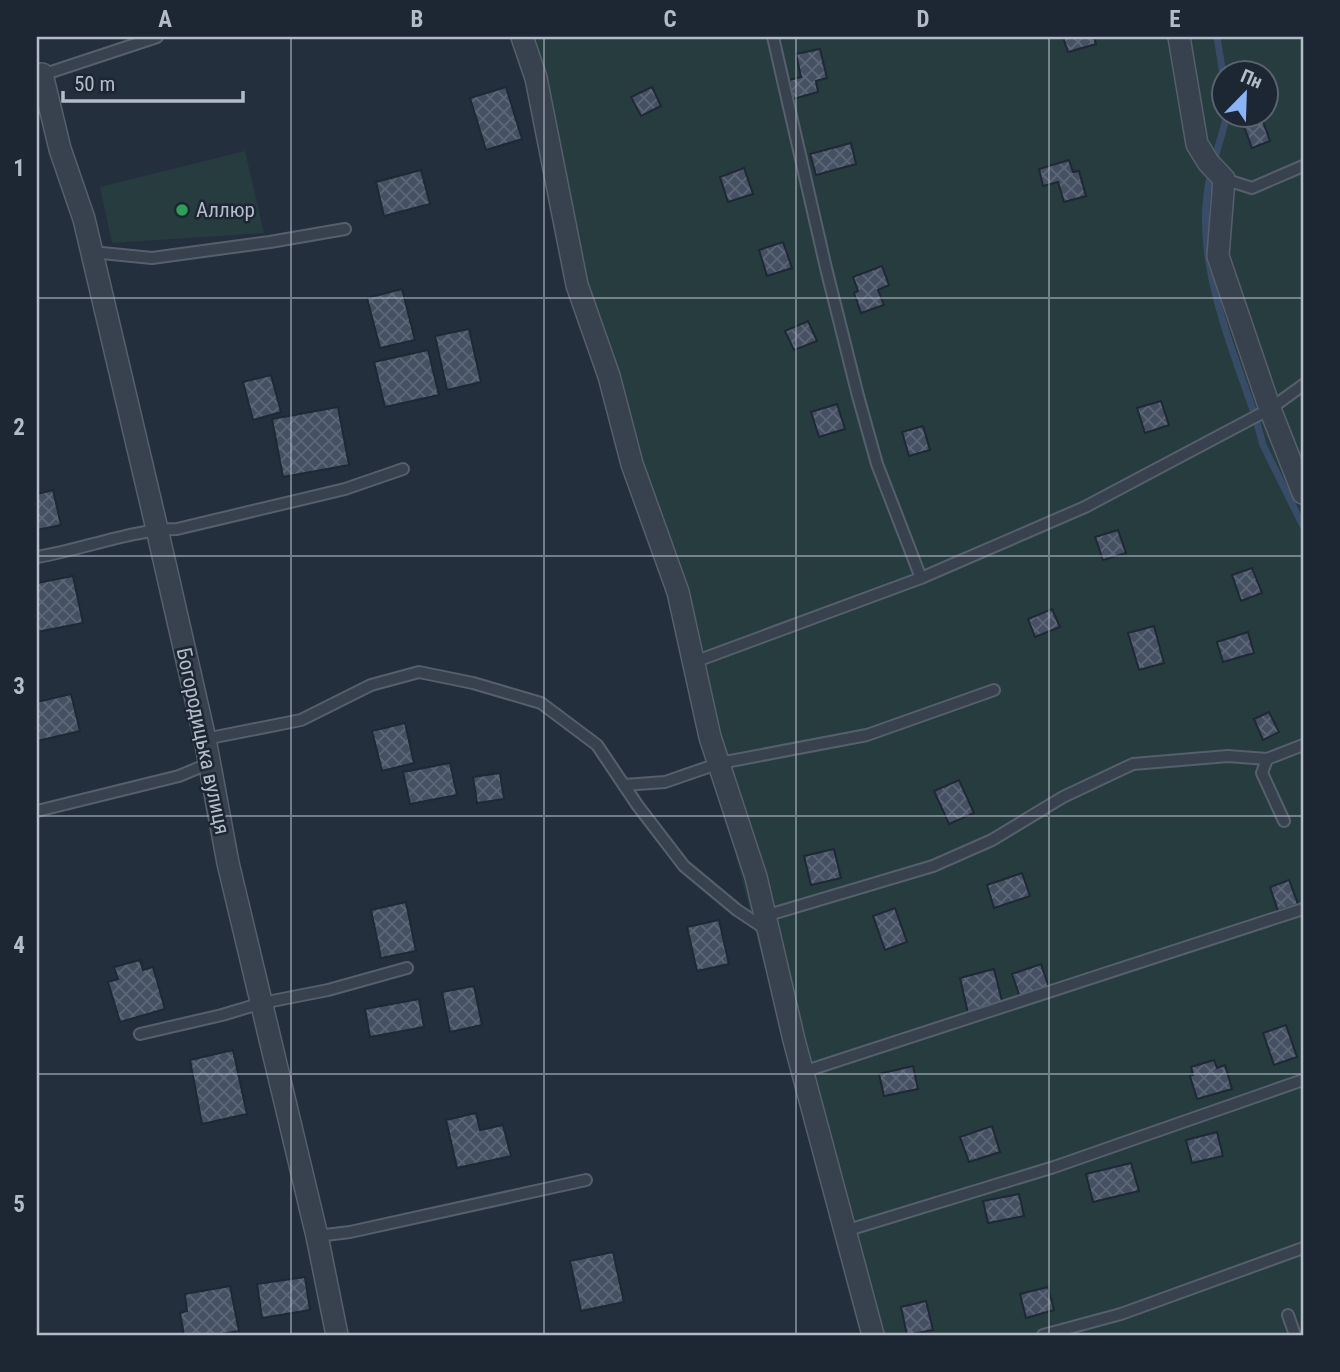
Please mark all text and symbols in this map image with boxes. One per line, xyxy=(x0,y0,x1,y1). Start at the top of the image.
text: A xyxy=(158,6,172,33)
text: B xyxy=(411,6,423,33)
text: C xyxy=(663,6,677,33)
text: D xyxy=(917,6,930,33)
text: E xyxy=(1169,6,1181,33)
scale bar xyxy=(63,60,243,104)
north arrow xyxy=(1210,60,1280,130)
text: Пн xyxy=(1237,64,1266,94)
text: 50 m xyxy=(74,72,115,96)
text: 1 xyxy=(13,155,25,182)
place label: Аллюр xyxy=(196,198,255,222)
marker: Аллюр xyxy=(174,202,190,218)
text: 2 xyxy=(13,414,25,441)
street label: Богородицька вулиця xyxy=(172,646,234,836)
text: 3 xyxy=(13,673,25,700)
text: 4 xyxy=(13,932,25,959)
text: 5 xyxy=(13,1191,25,1218)

